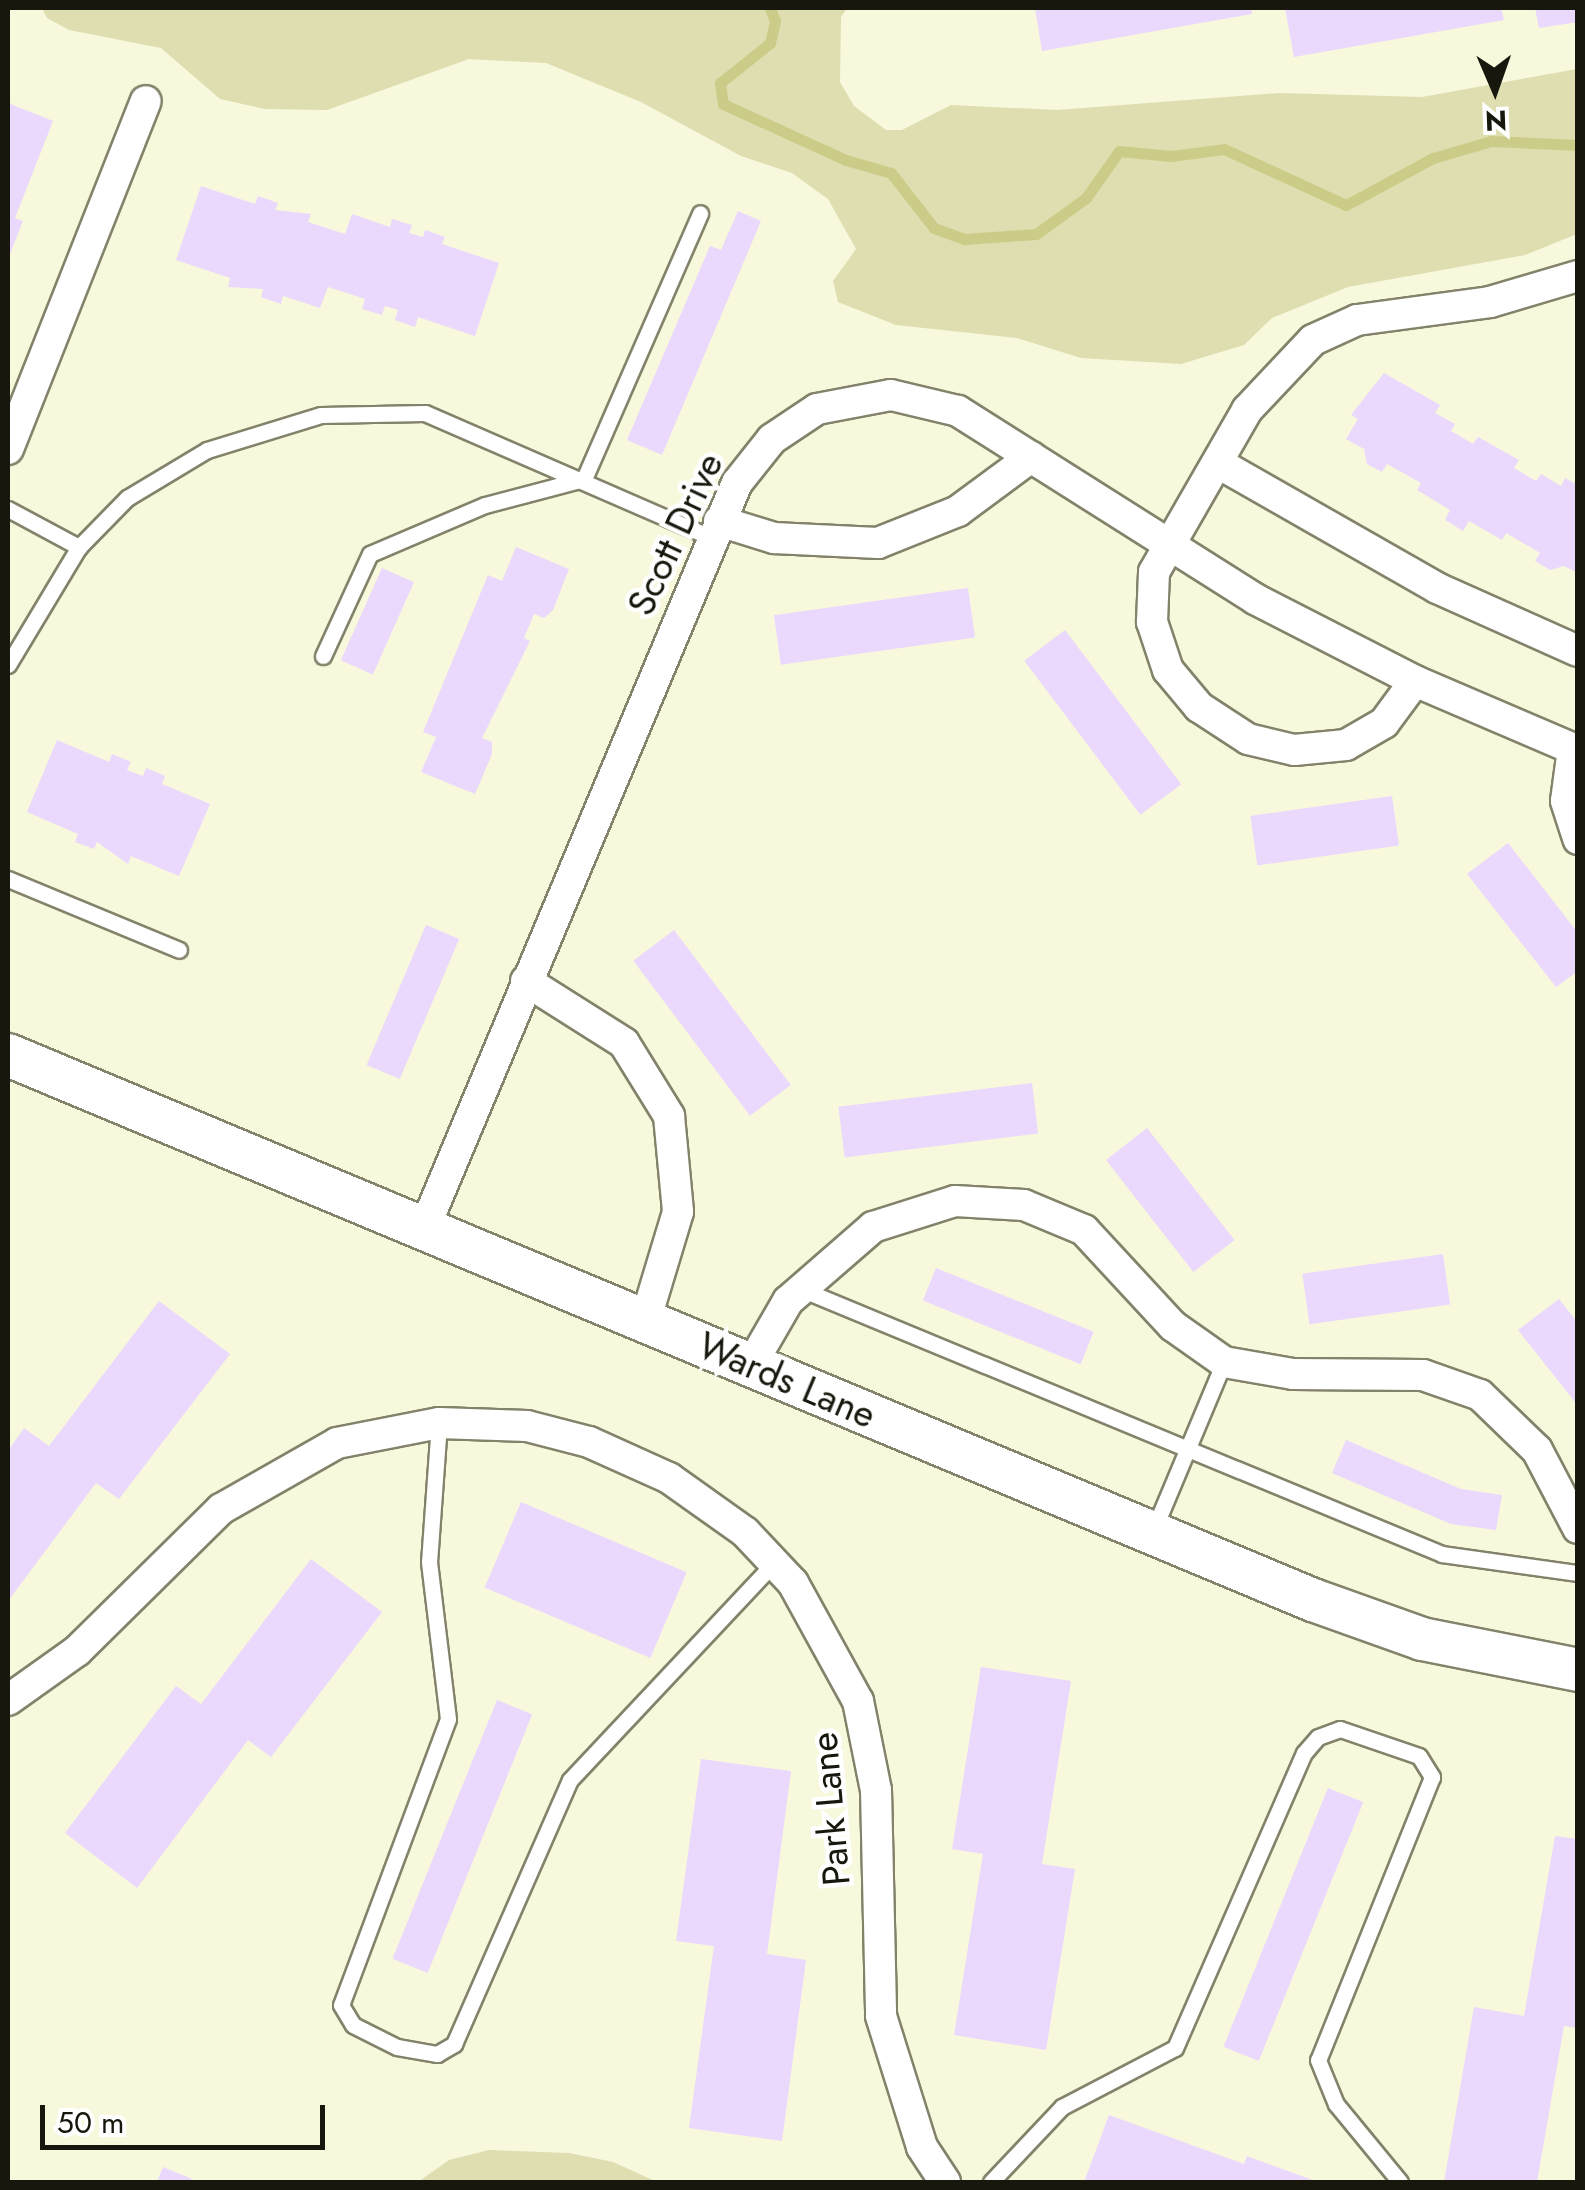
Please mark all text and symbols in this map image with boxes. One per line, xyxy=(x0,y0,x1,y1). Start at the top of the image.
north arrow xyxy=(1445,40,1545,140)
text: N xyxy=(1484,100,1508,141)
street label: Scott Drive xyxy=(618,446,732,622)
street label: Wards Lane xyxy=(691,1322,883,1438)
street label: Park Lane xyxy=(801,1730,859,1888)
scale bar xyxy=(45,2085,330,2147)
text: 50 m xyxy=(57,2101,124,2144)

